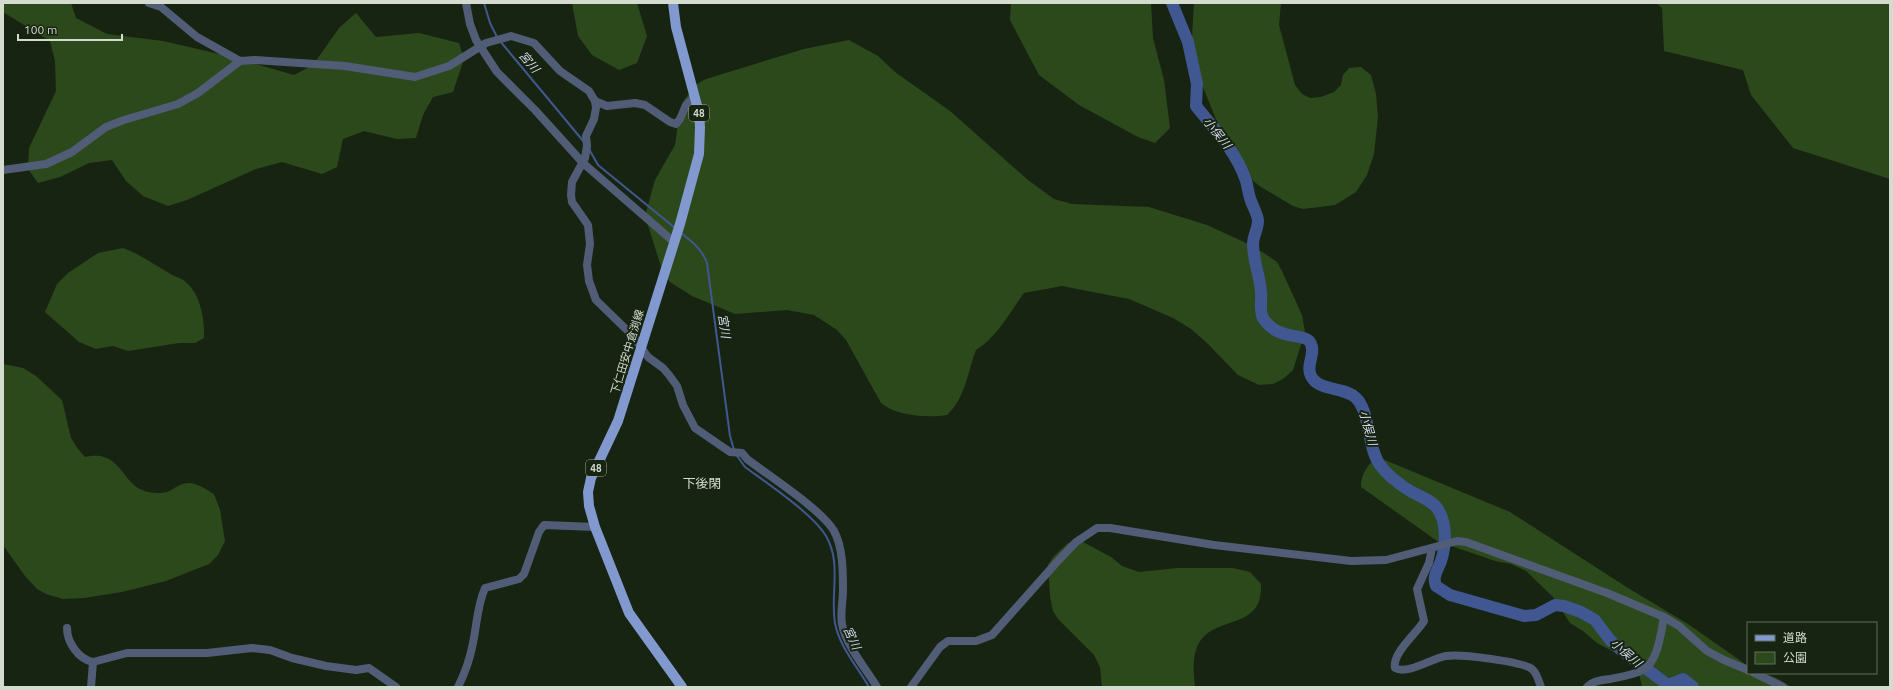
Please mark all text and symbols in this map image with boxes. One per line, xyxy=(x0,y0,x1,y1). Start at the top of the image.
scale bar xyxy=(18,16,122,42)
text: 100 m xyxy=(24,23,57,36)
water label: 宮川 xyxy=(517,48,543,77)
road number: 48 xyxy=(689,105,709,121)
water label: 小俣川 xyxy=(1201,115,1235,152)
street label: 下仁田安中倉渕線 xyxy=(608,308,646,396)
water label: 宮川 xyxy=(716,313,733,341)
water label: 小俣川 xyxy=(1357,409,1380,449)
road number: 48 xyxy=(586,460,606,476)
district label: 下後閑 xyxy=(682,476,722,490)
legend xyxy=(1747,622,1877,674)
water label: 宮川 xyxy=(841,624,864,653)
text: 道路 xyxy=(1783,631,1807,644)
water label: 小俣川 xyxy=(1608,636,1646,671)
text: 公園 xyxy=(1783,651,1807,664)

